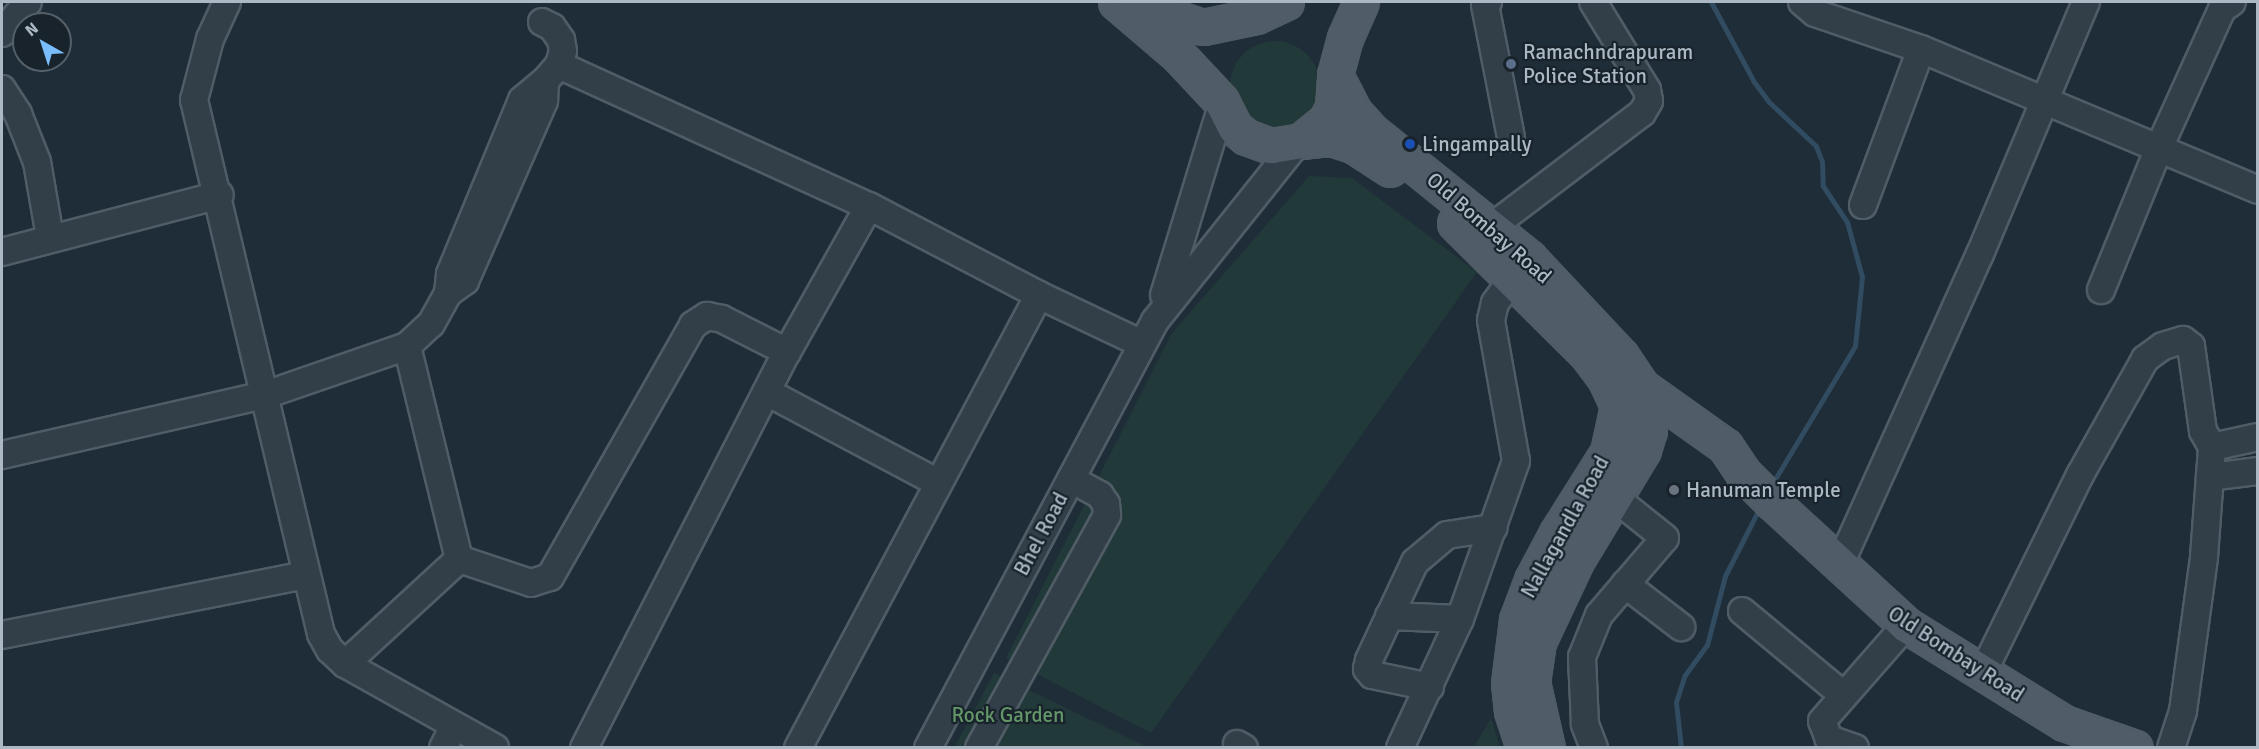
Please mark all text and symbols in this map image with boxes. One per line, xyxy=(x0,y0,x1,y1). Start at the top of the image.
north arrow xyxy=(12,12,72,72)
text: N xyxy=(21,18,43,41)
place label: Ramachndrapuram Police Station xyxy=(1523,39,1693,89)
marker: Ramachndrapuram Police Station xyxy=(1504,57,1518,71)
place label: Lingampally xyxy=(1422,131,1532,157)
marker: Lingampally xyxy=(1403,137,1417,151)
street label: Old Bombay Road xyxy=(1422,167,1556,289)
street label: Nallagandla Road xyxy=(1516,452,1614,602)
place label: Hanuman Temple xyxy=(1686,477,1841,503)
marker: Hanuman Temple xyxy=(1667,483,1681,497)
street label: Bhel Road xyxy=(1009,488,1073,580)
street label: Old Bombay Road xyxy=(1883,601,2029,707)
park label: Rock Garden xyxy=(951,702,1065,728)

